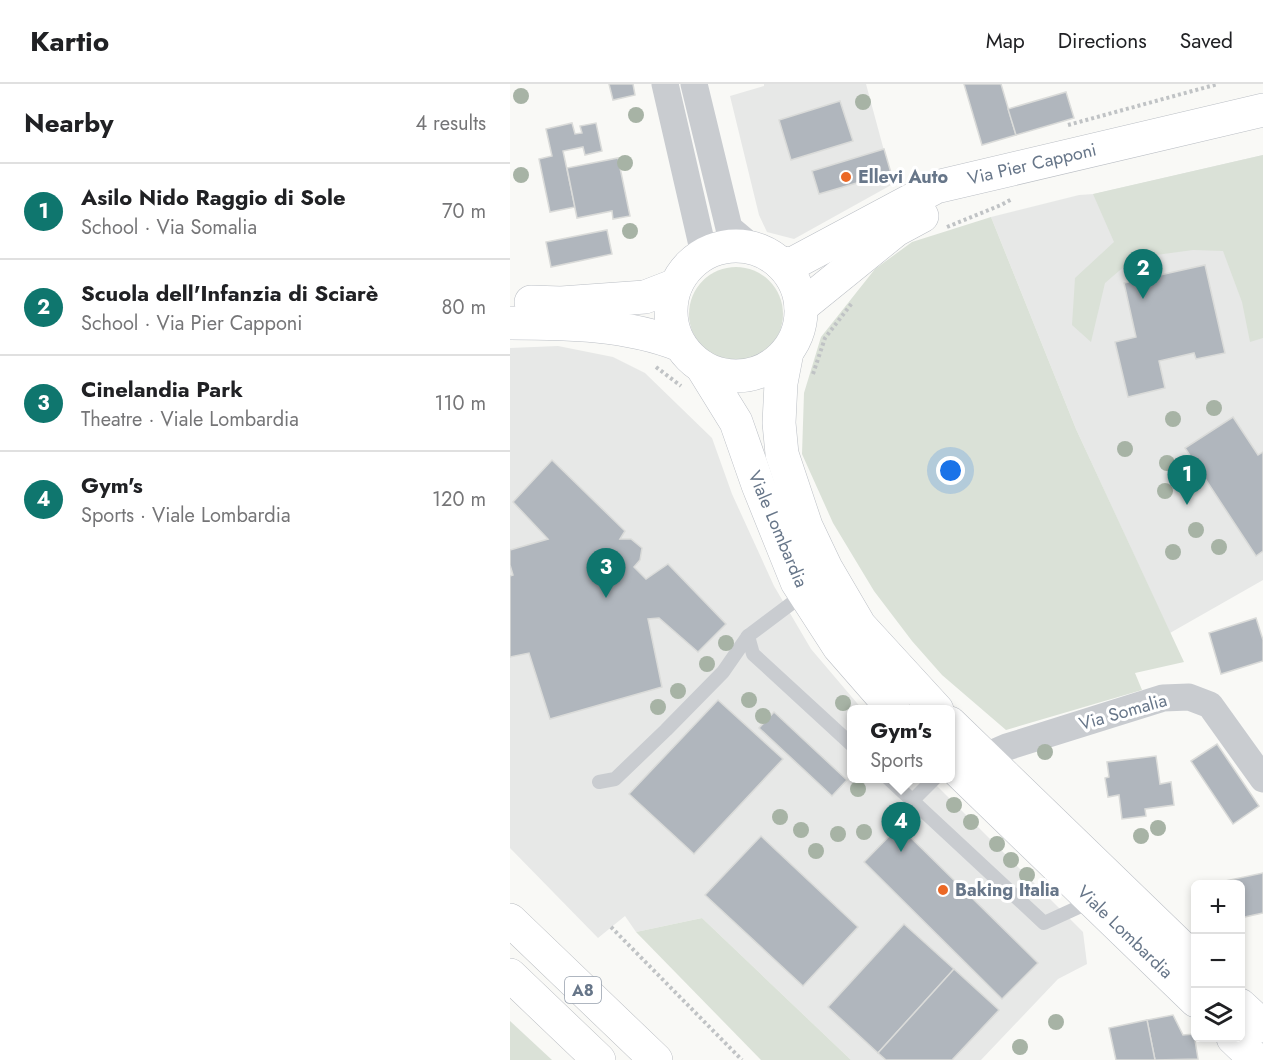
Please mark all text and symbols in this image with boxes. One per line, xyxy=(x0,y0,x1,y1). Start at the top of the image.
text: Kartio xyxy=(30,21,109,62)
text: Map xyxy=(986,26,1025,56)
text: Directions xyxy=(1058,26,1147,56)
text: Saved xyxy=(1180,26,1233,56)
text: Nearby xyxy=(24,104,113,142)
text: 4 results xyxy=(415,109,486,138)
street label: Via Pier Capponi xyxy=(965,137,1099,191)
place label: Ellevi Auto xyxy=(858,164,948,190)
marker: Ellevi Auto xyxy=(839,170,853,184)
text: Asilo Nido Raggio di Sole xyxy=(81,181,346,213)
text: 1 xyxy=(38,197,49,226)
text: 70 m xyxy=(442,197,486,226)
text: School · Via Somalia xyxy=(81,213,257,242)
pin: 2 xyxy=(1124,250,1162,299)
text: Scuola dell'Infanzia di Sciarè xyxy=(81,277,378,309)
text: 2 xyxy=(37,293,50,322)
text: 80 m xyxy=(441,293,486,322)
text: School · Via Pier Capponi xyxy=(81,309,303,338)
text: Cinelandia Park xyxy=(81,373,243,405)
text: 3 xyxy=(37,389,50,418)
text: 110 m xyxy=(434,389,486,418)
text: Theatre · Viale Lombardia xyxy=(81,405,299,434)
your location xyxy=(936,456,965,485)
pin: 1 xyxy=(1168,456,1206,505)
street label: Viale Lombardia xyxy=(742,467,814,591)
text: Gym's xyxy=(81,469,143,501)
text: 4 xyxy=(37,485,50,514)
text: 120 m xyxy=(432,485,486,514)
text: Sports · Viale Lombardia xyxy=(81,501,291,530)
pin: 3 xyxy=(586,548,626,598)
street label: Via Somalia xyxy=(1076,687,1170,737)
popup xyxy=(847,705,955,783)
text: Gym's xyxy=(870,714,932,746)
text: Sports xyxy=(870,746,923,775)
pin: 4 xyxy=(882,802,920,852)
place label: Baking Italia xyxy=(955,877,1059,903)
street label: Viale Lombardia xyxy=(1071,879,1179,985)
map controls xyxy=(1191,880,1245,1042)
button: + xyxy=(1191,880,1245,934)
marker: Baking Italia xyxy=(936,883,950,897)
button: − xyxy=(1191,934,1245,988)
road number: A8 xyxy=(565,977,601,1003)
button: layers xyxy=(1191,988,1245,1042)

